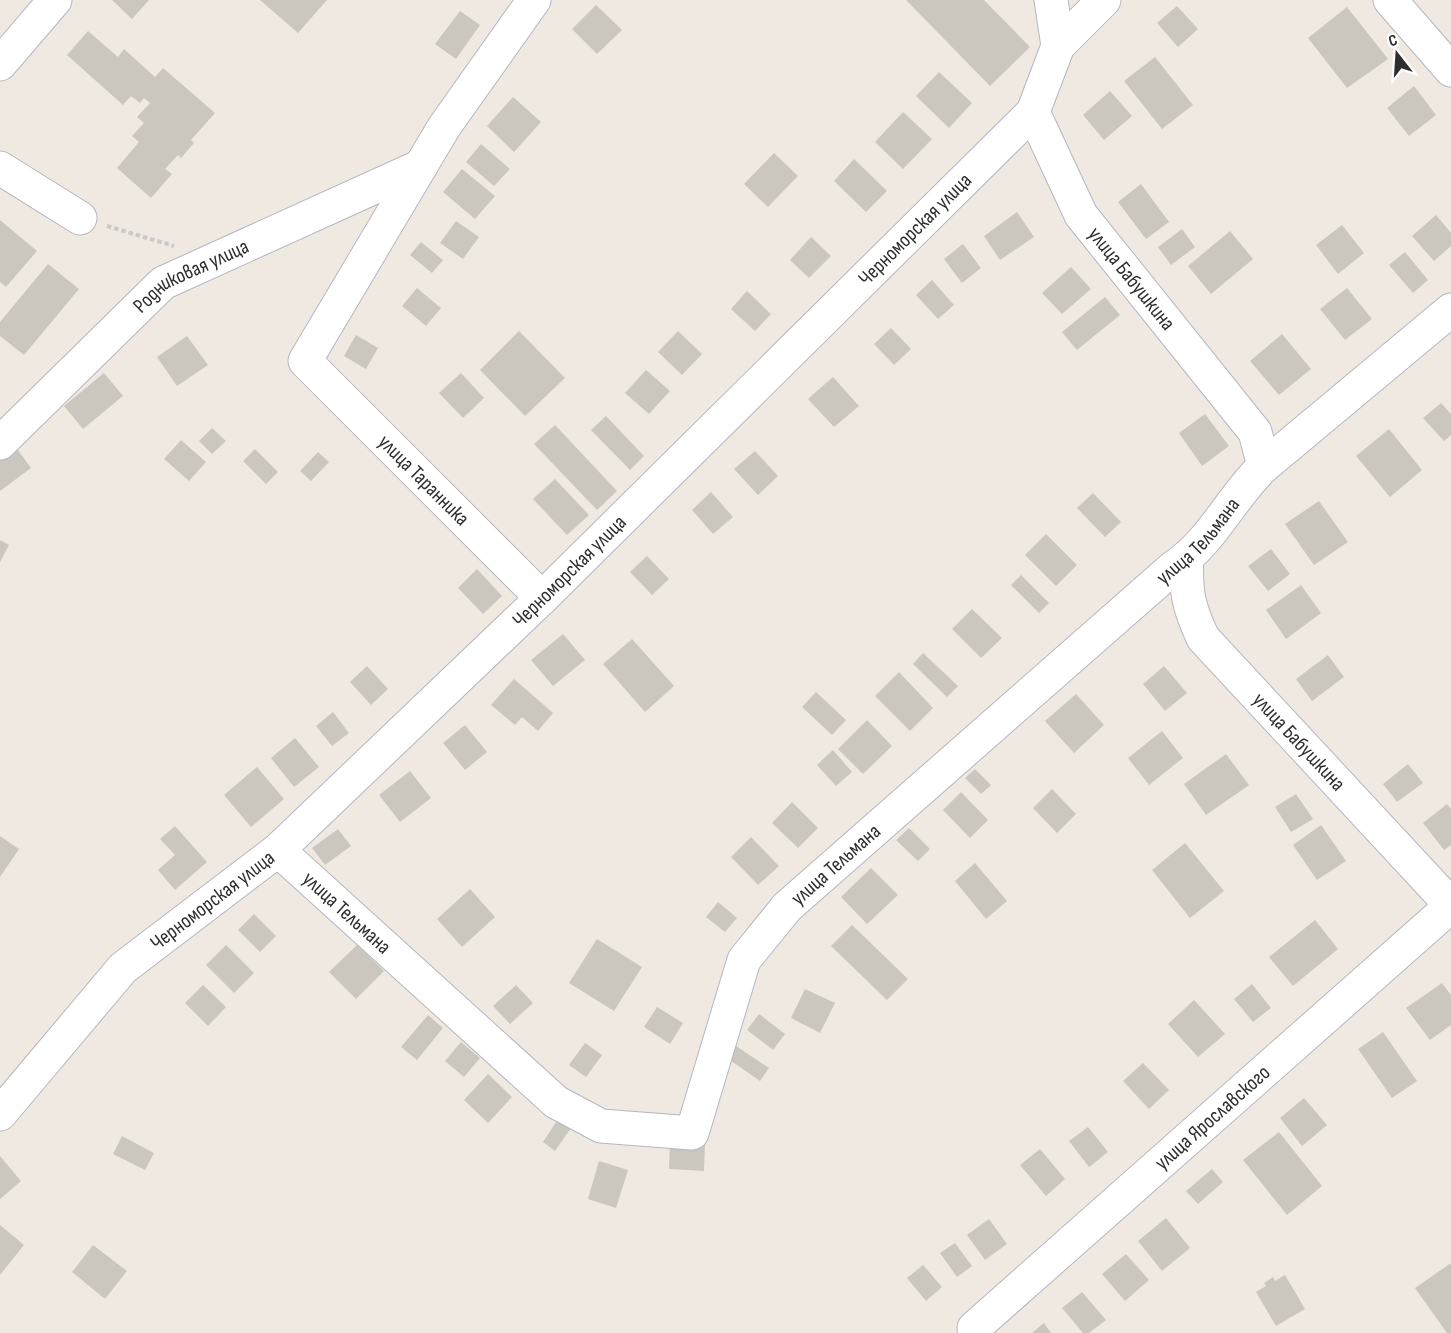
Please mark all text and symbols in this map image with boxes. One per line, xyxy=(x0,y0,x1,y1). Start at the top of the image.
north arrow xyxy=(1367,24,1427,84)
text: С xyxy=(1386,31,1400,51)
street label: Черноморская улица xyxy=(853,168,977,291)
street label: улица Бабушкина xyxy=(1083,222,1180,335)
street label: Родниковая улица xyxy=(128,234,253,318)
street label: улица Таранника xyxy=(373,429,474,531)
street label: улица Тельмана xyxy=(1151,493,1245,590)
street label: Черноморская улица xyxy=(507,510,632,633)
street label: улица Бабушкина xyxy=(1247,688,1351,796)
street label: улица Тельмана xyxy=(786,819,886,911)
street label: Черноморская улица xyxy=(145,845,280,956)
street label: улица Тельмана xyxy=(297,866,396,959)
street label: улица Ярославского xyxy=(1150,1060,1275,1175)

